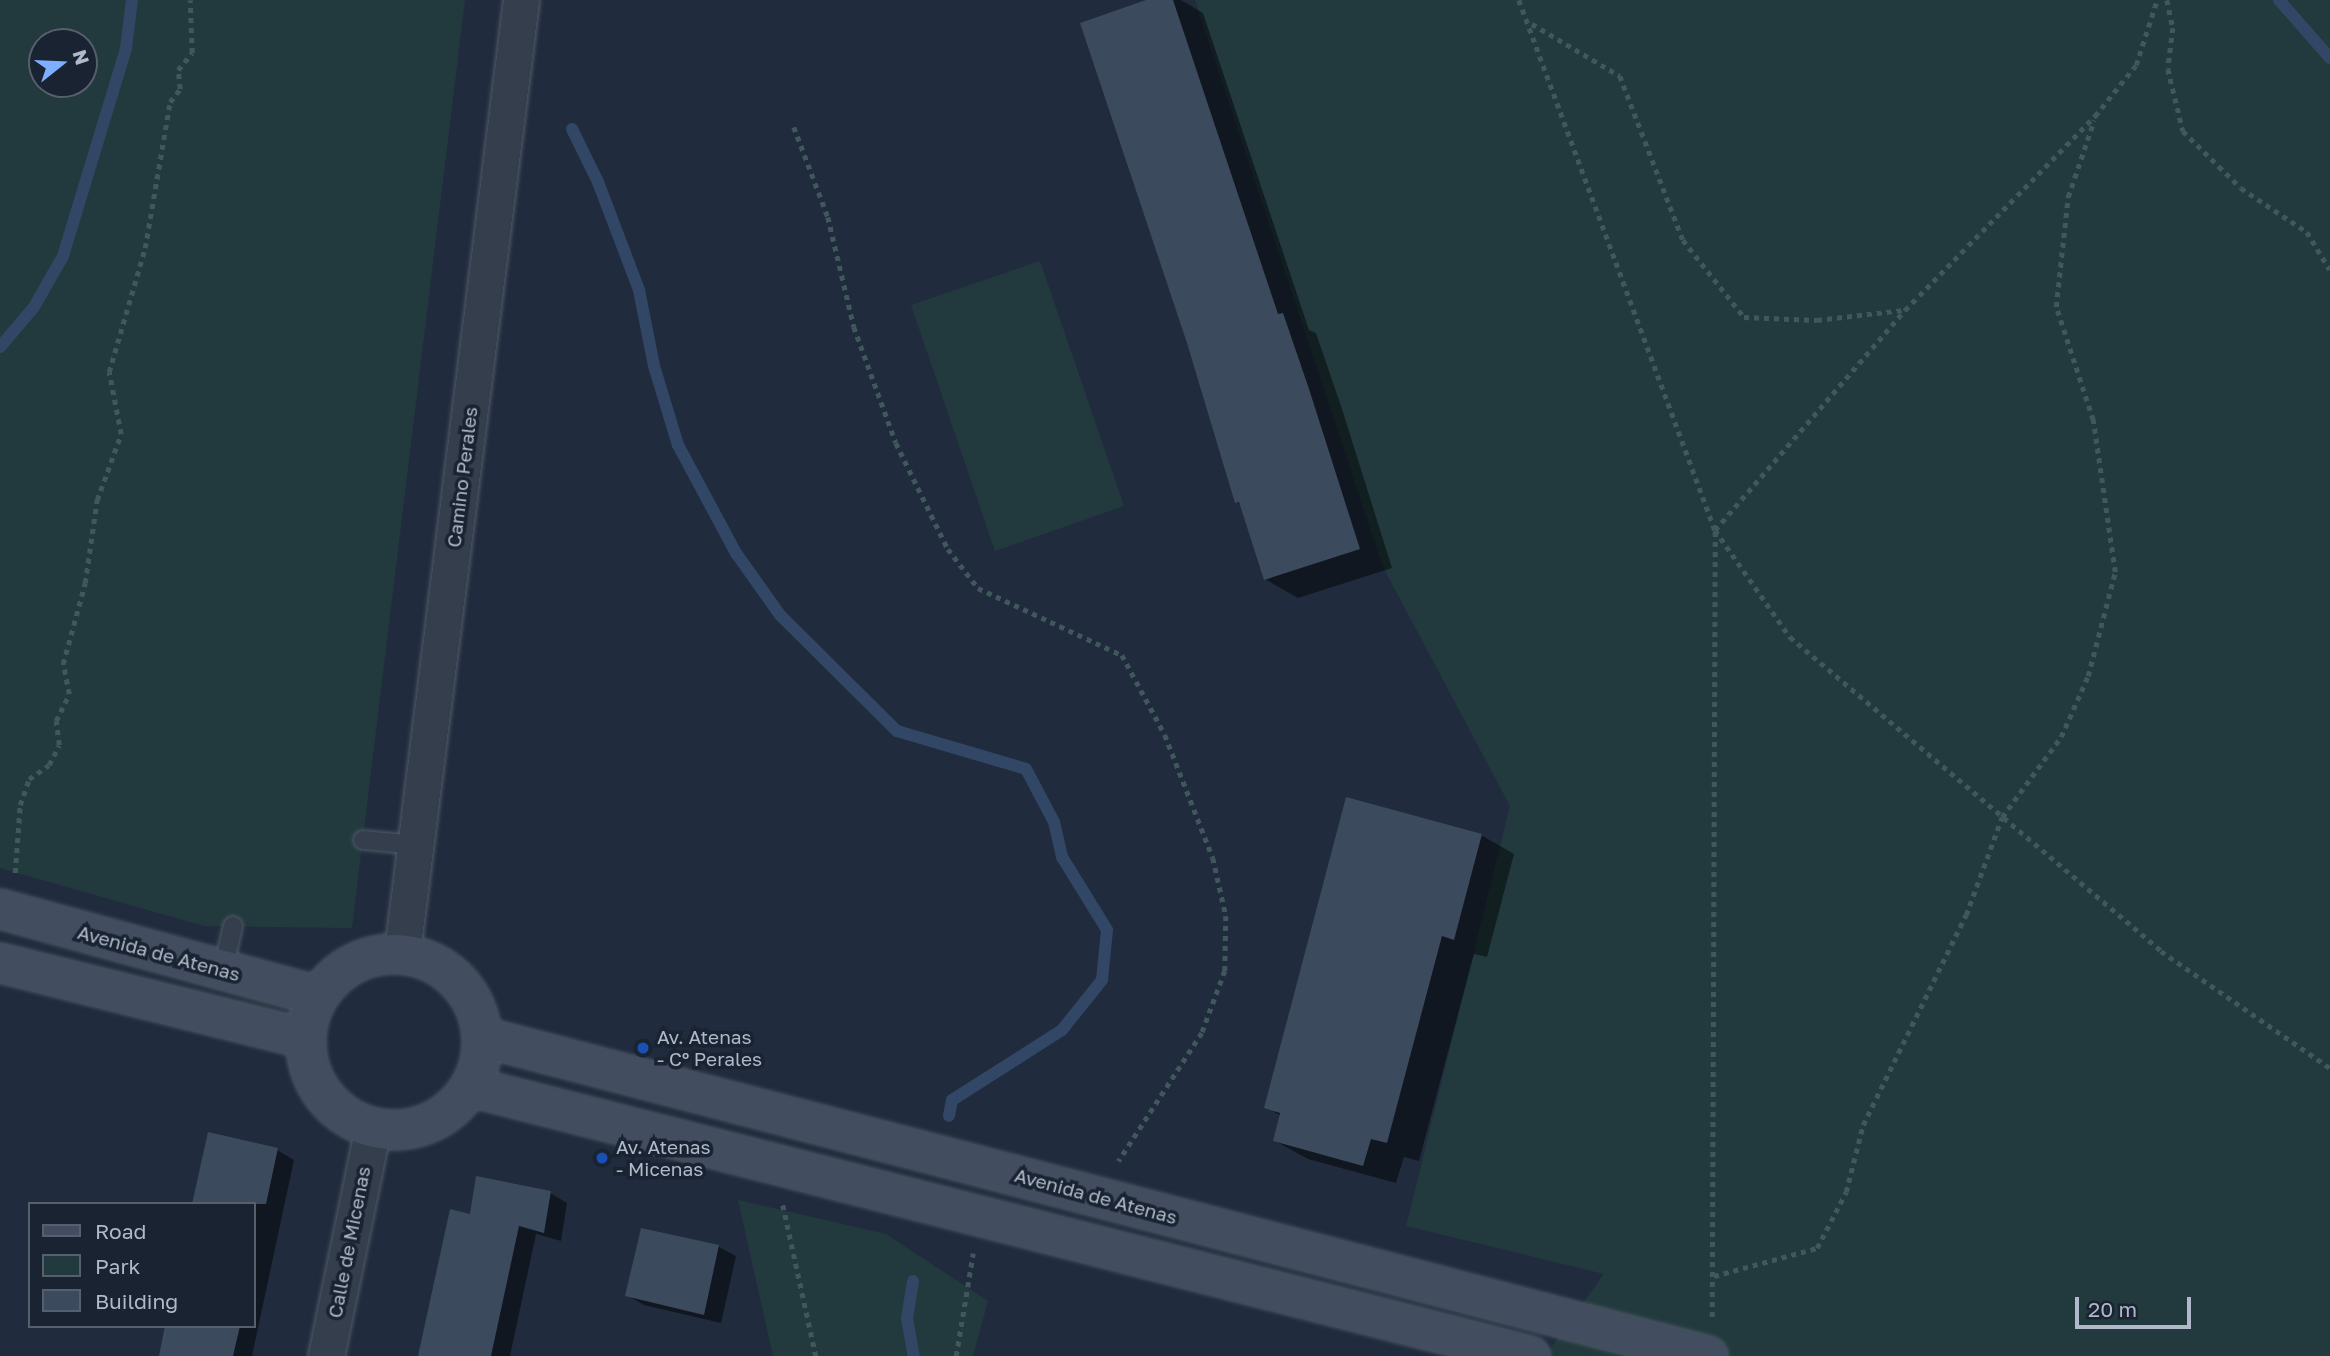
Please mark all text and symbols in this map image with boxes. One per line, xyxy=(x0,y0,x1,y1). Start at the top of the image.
north arrow xyxy=(28,28,98,98)
text: N xyxy=(68,47,95,67)
street label: Camino Perales xyxy=(442,405,482,549)
street label: Avenida de Atenas xyxy=(75,920,243,986)
place label: Av. Atenas - Cº Perales xyxy=(657,1026,762,1070)
marker: Av. Atenas - Cº Perales xyxy=(635,1040,651,1056)
place label: Av. Atenas - Micenas xyxy=(616,1136,711,1180)
marker: Av. Atenas - Micenas xyxy=(594,1150,610,1166)
street label: Avenida de Atenas xyxy=(1012,1163,1180,1229)
street label: Calle de Micenas xyxy=(323,1164,375,1320)
legend xyxy=(28,1202,256,1328)
text: Road xyxy=(95,1218,146,1244)
text: Park xyxy=(95,1253,140,1279)
scale bar xyxy=(2078,1282,2194,1326)
text: Building xyxy=(95,1288,178,1314)
text: 20 m xyxy=(2088,1296,2137,1322)

